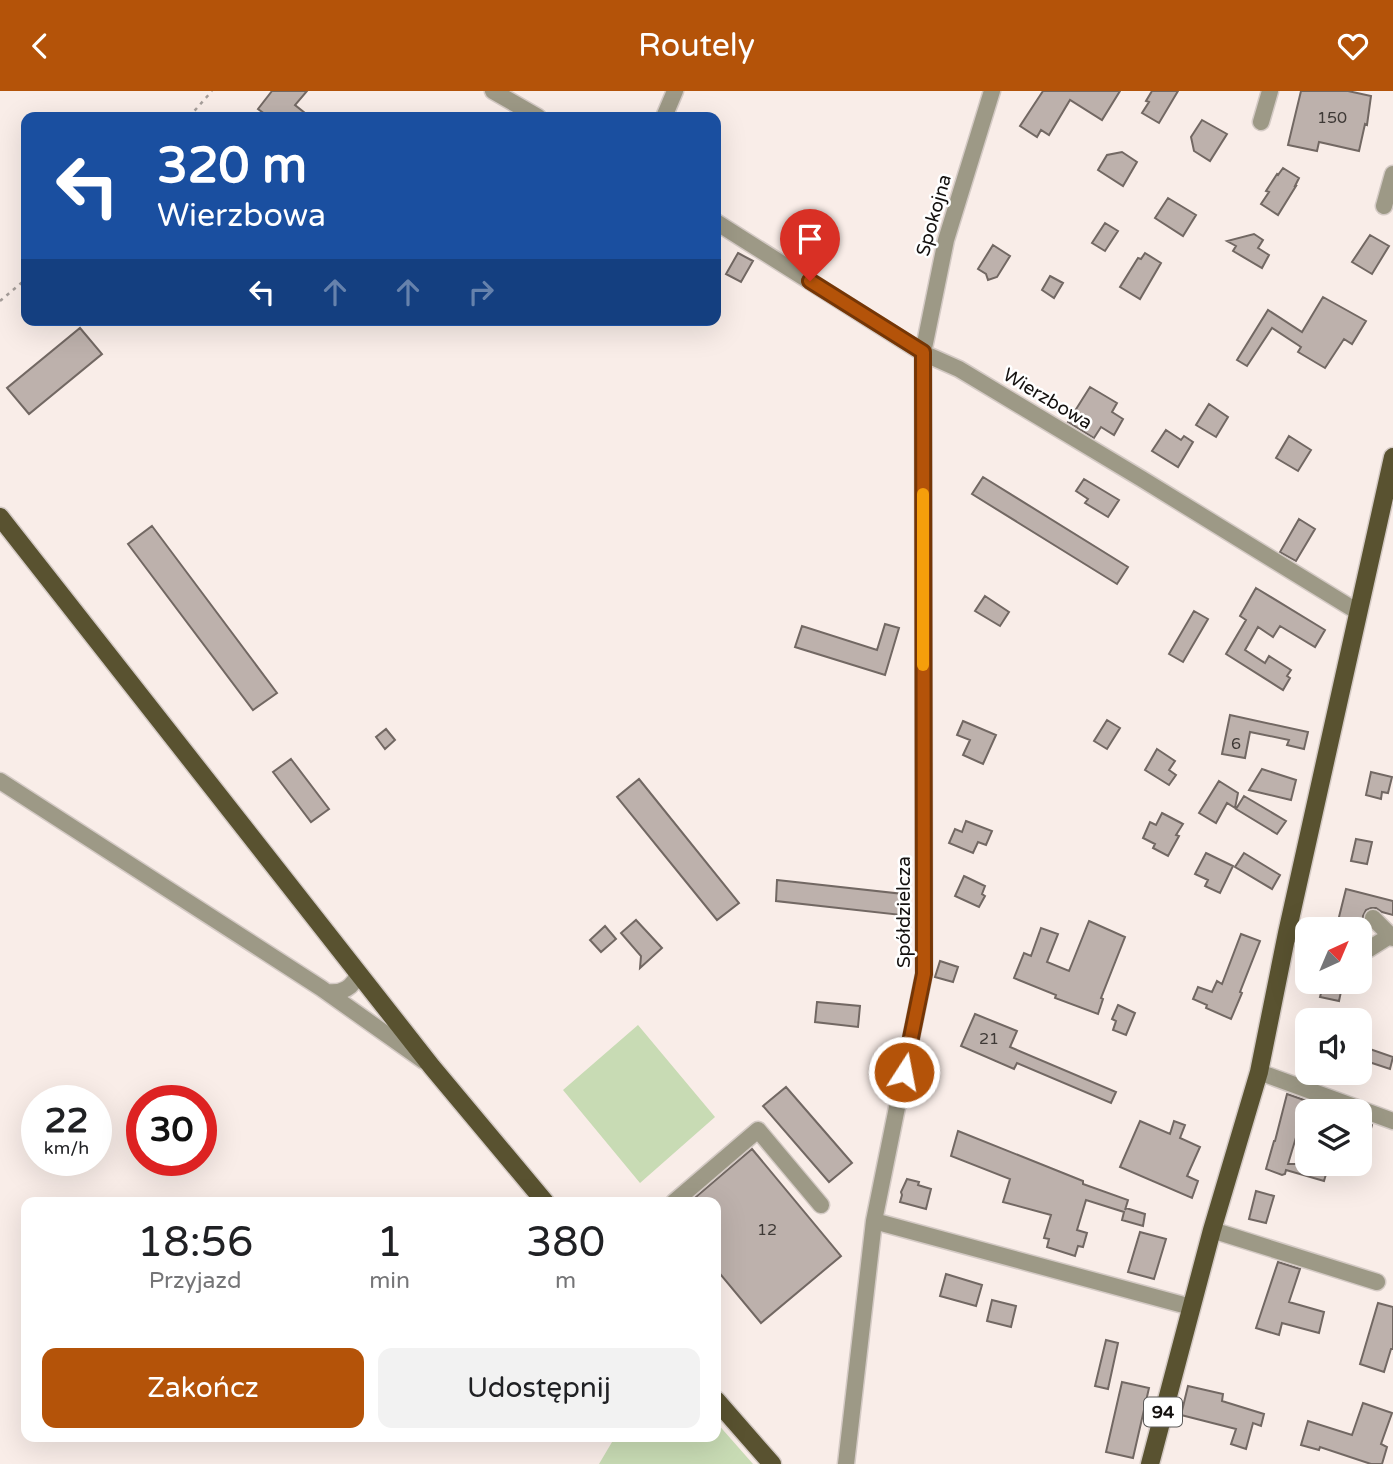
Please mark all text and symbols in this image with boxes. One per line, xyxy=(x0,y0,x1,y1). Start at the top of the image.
icon: back xyxy=(21,27,59,65)
text: Routely xyxy=(638,27,755,65)
icon: heart xyxy=(1334,27,1372,65)
house number: 150 xyxy=(1317,108,1347,128)
text: 320 m xyxy=(157,137,307,196)
icon: left xyxy=(42,140,133,231)
street label: Spokojna xyxy=(912,172,956,259)
text: Wierzbowa xyxy=(157,197,326,235)
pin xyxy=(780,209,840,281)
icon: arrive xyxy=(791,220,829,258)
icon: left xyxy=(243,273,281,311)
icon: ahead xyxy=(316,273,354,311)
icon: ahead xyxy=(389,273,427,311)
icon: right xyxy=(462,273,500,311)
street label: Wierzbowa xyxy=(999,364,1096,434)
house number: 6 xyxy=(1231,734,1241,754)
street label: Spółdzielcza xyxy=(893,856,915,968)
north arrow xyxy=(1295,917,1372,994)
map controls xyxy=(1295,917,1372,1176)
button: sound xyxy=(1295,1008,1372,1085)
house number: 21 xyxy=(979,1029,999,1049)
position arrow xyxy=(867,1035,941,1109)
speed limit sign: 30 xyxy=(126,1085,217,1176)
button: layers xyxy=(1295,1099,1372,1176)
text: 22 xyxy=(45,1100,88,1142)
text: km/h xyxy=(44,1137,89,1159)
text: 18:56 xyxy=(137,1217,253,1268)
text: 1 xyxy=(376,1217,403,1268)
text: 380 xyxy=(526,1217,605,1268)
house number: 12 xyxy=(757,1220,777,1240)
text: Przyjazd xyxy=(149,1267,241,1295)
text: min xyxy=(369,1267,410,1295)
text: m xyxy=(555,1267,576,1295)
button: Zakończ xyxy=(42,1348,364,1428)
button: Udostępnij xyxy=(378,1348,700,1428)
road number: 94 xyxy=(1144,1397,1182,1427)

